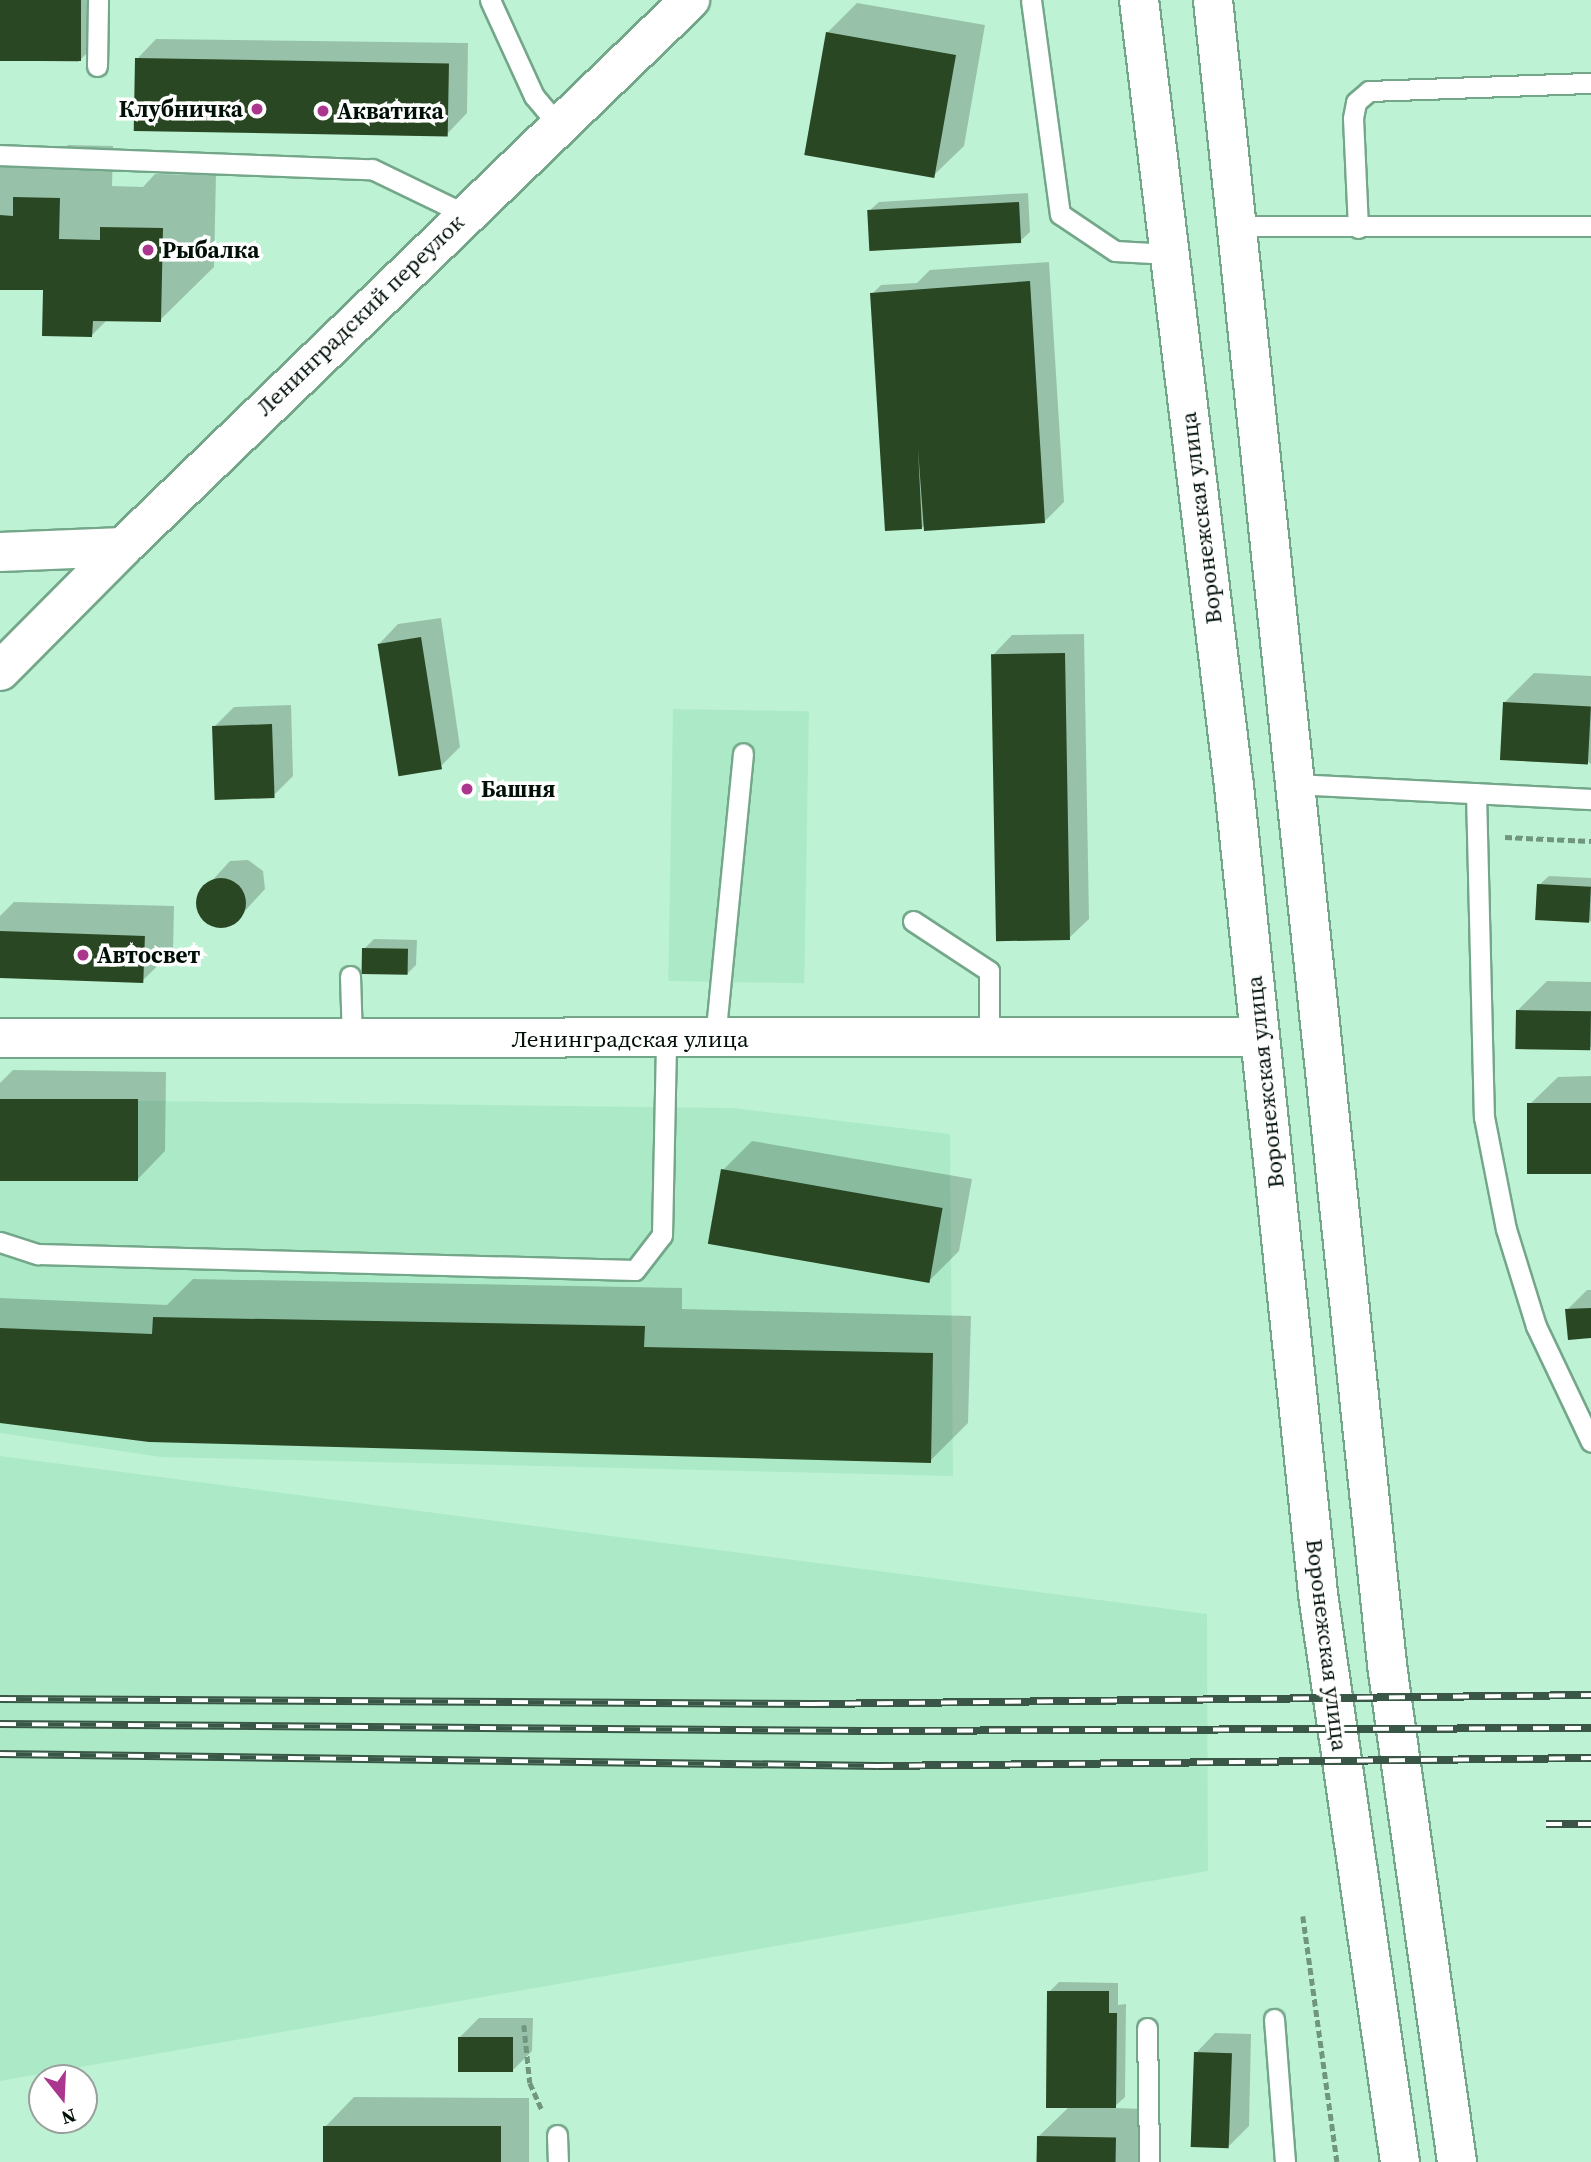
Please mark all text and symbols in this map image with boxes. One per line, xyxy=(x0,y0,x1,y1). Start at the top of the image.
place label: Клубничка xyxy=(119,95,243,123)
place label: Акватика xyxy=(337,97,444,125)
marker: Клубничка xyxy=(249,101,265,117)
marker: Акватика xyxy=(315,103,331,119)
street label: Ленинградский переулок xyxy=(250,208,470,422)
place label: Рыбалка xyxy=(162,236,259,264)
marker: Рыбалка xyxy=(140,242,156,258)
street label: Воронежская улица xyxy=(1174,410,1228,626)
place label: Башня xyxy=(481,775,555,803)
marker: Башня xyxy=(459,781,475,797)
place label: Автосвет xyxy=(97,941,200,969)
marker: Автосвет xyxy=(75,947,91,963)
street label: Воронежская улица xyxy=(1240,974,1290,1190)
street label: Ленинградская улица xyxy=(511,1025,749,1053)
street label: Воронежская улица xyxy=(1300,1537,1354,1753)
north arrow xyxy=(28,2064,98,2134)
text: N xyxy=(58,2103,79,2132)

